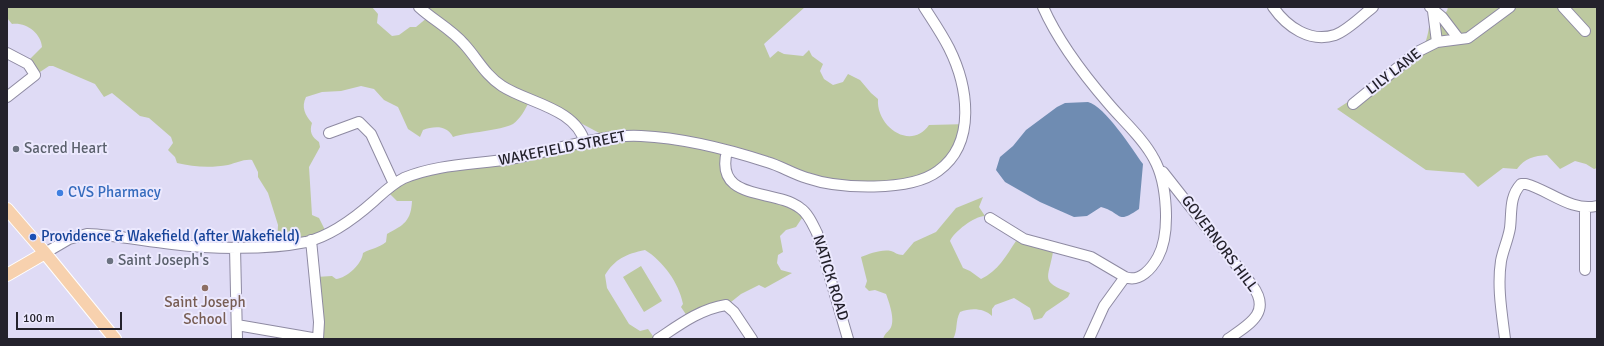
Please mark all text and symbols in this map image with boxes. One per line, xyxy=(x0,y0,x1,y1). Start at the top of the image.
street label: LILY LANE xyxy=(1363,45,1425,99)
street label: WAKEFIELD STREET xyxy=(497,128,627,170)
place label: Sacred Heart xyxy=(24,140,107,158)
marker: Sacred Heart xyxy=(11,144,21,154)
place label: CVS Pharmacy xyxy=(68,184,161,202)
marker: CVS Pharmacy xyxy=(55,188,65,198)
street label: GOVERNORS HILL xyxy=(1177,192,1261,296)
place label: Providence & Wakefield (after Wakefield) xyxy=(41,228,300,246)
marker: Providence & Wakefield (after Wakefield) xyxy=(28,232,38,242)
street label: NATICK ROAD xyxy=(808,233,852,323)
place label: Saint Joseph's xyxy=(118,252,209,270)
marker: Saint Joseph's xyxy=(105,256,115,266)
marker: Saint Joseph School xyxy=(200,283,210,293)
place label: Saint Joseph School xyxy=(164,294,246,329)
scale bar xyxy=(18,304,124,330)
text: 100 m xyxy=(23,311,55,326)

